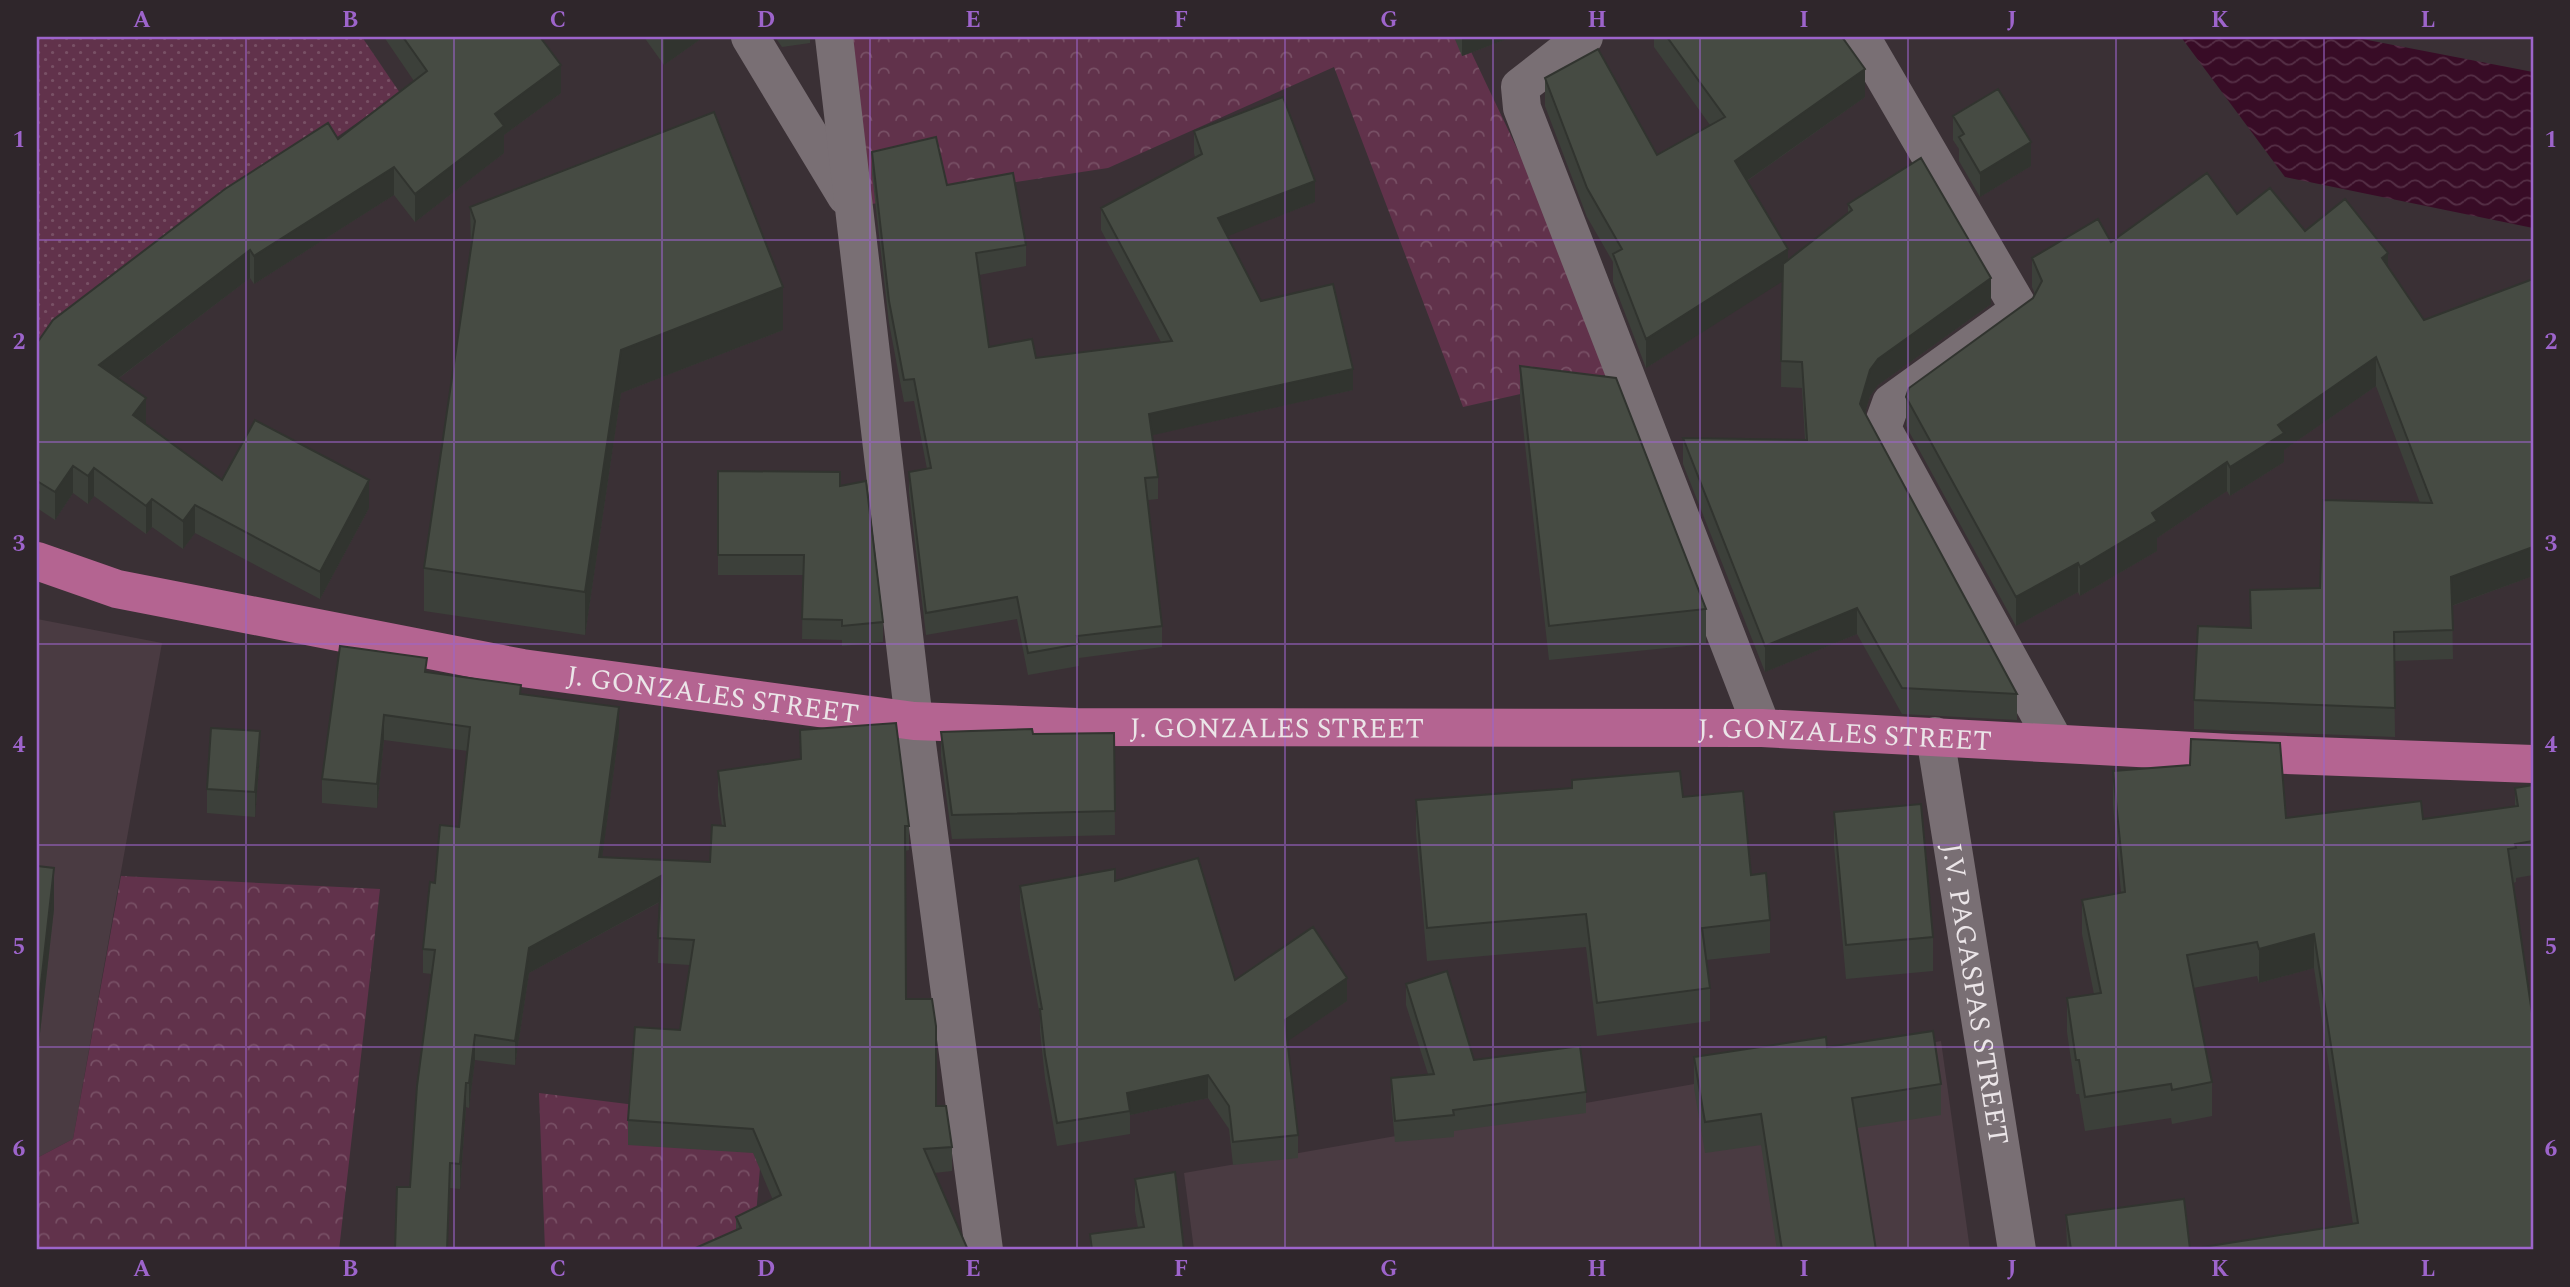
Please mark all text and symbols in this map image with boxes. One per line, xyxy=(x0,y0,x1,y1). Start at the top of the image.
text: A xyxy=(133,3,151,38)
text: B xyxy=(342,3,358,38)
text: C xyxy=(550,3,566,38)
text: D xyxy=(757,3,775,38)
text: E xyxy=(965,3,981,38)
text: F xyxy=(1174,3,1188,38)
text: G xyxy=(1380,3,1398,38)
text: H xyxy=(1587,3,1607,38)
text: I xyxy=(1799,3,1809,38)
text: J xyxy=(2007,3,2017,38)
text: K xyxy=(2211,3,2229,38)
text: L xyxy=(2421,3,2435,38)
text: 1 xyxy=(13,123,25,158)
text: 1 xyxy=(2545,123,2557,158)
text: 2 xyxy=(13,325,26,360)
text: 2 xyxy=(2545,325,2558,360)
text: 3 xyxy=(13,527,26,562)
text: 3 xyxy=(2545,527,2558,562)
street label: J. GONZALES STREET xyxy=(564,654,861,736)
street label: J. GONZALES STREET xyxy=(1130,707,1424,751)
street label: J. GONZALES STREET xyxy=(1698,708,1993,763)
text: 4 xyxy=(13,728,26,763)
text: 4 xyxy=(2545,728,2558,763)
street label: J.V. PAGASPAS STREET xyxy=(1929,840,2020,1148)
text: 5 xyxy=(13,930,25,965)
text: 5 xyxy=(2545,930,2557,965)
text: 6 xyxy=(13,1132,26,1167)
text: 6 xyxy=(2545,1132,2558,1167)
text: A xyxy=(133,1252,151,1287)
text: B xyxy=(342,1252,358,1287)
text: C xyxy=(550,1252,566,1287)
text: D xyxy=(757,1252,775,1287)
text: E xyxy=(965,1252,981,1287)
text: F xyxy=(1174,1252,1188,1287)
text: G xyxy=(1380,1252,1398,1287)
text: H xyxy=(1587,1252,1607,1287)
text: I xyxy=(1799,1252,1809,1287)
text: J xyxy=(2007,1252,2017,1287)
text: K xyxy=(2211,1252,2229,1287)
text: L xyxy=(2421,1252,2435,1287)

